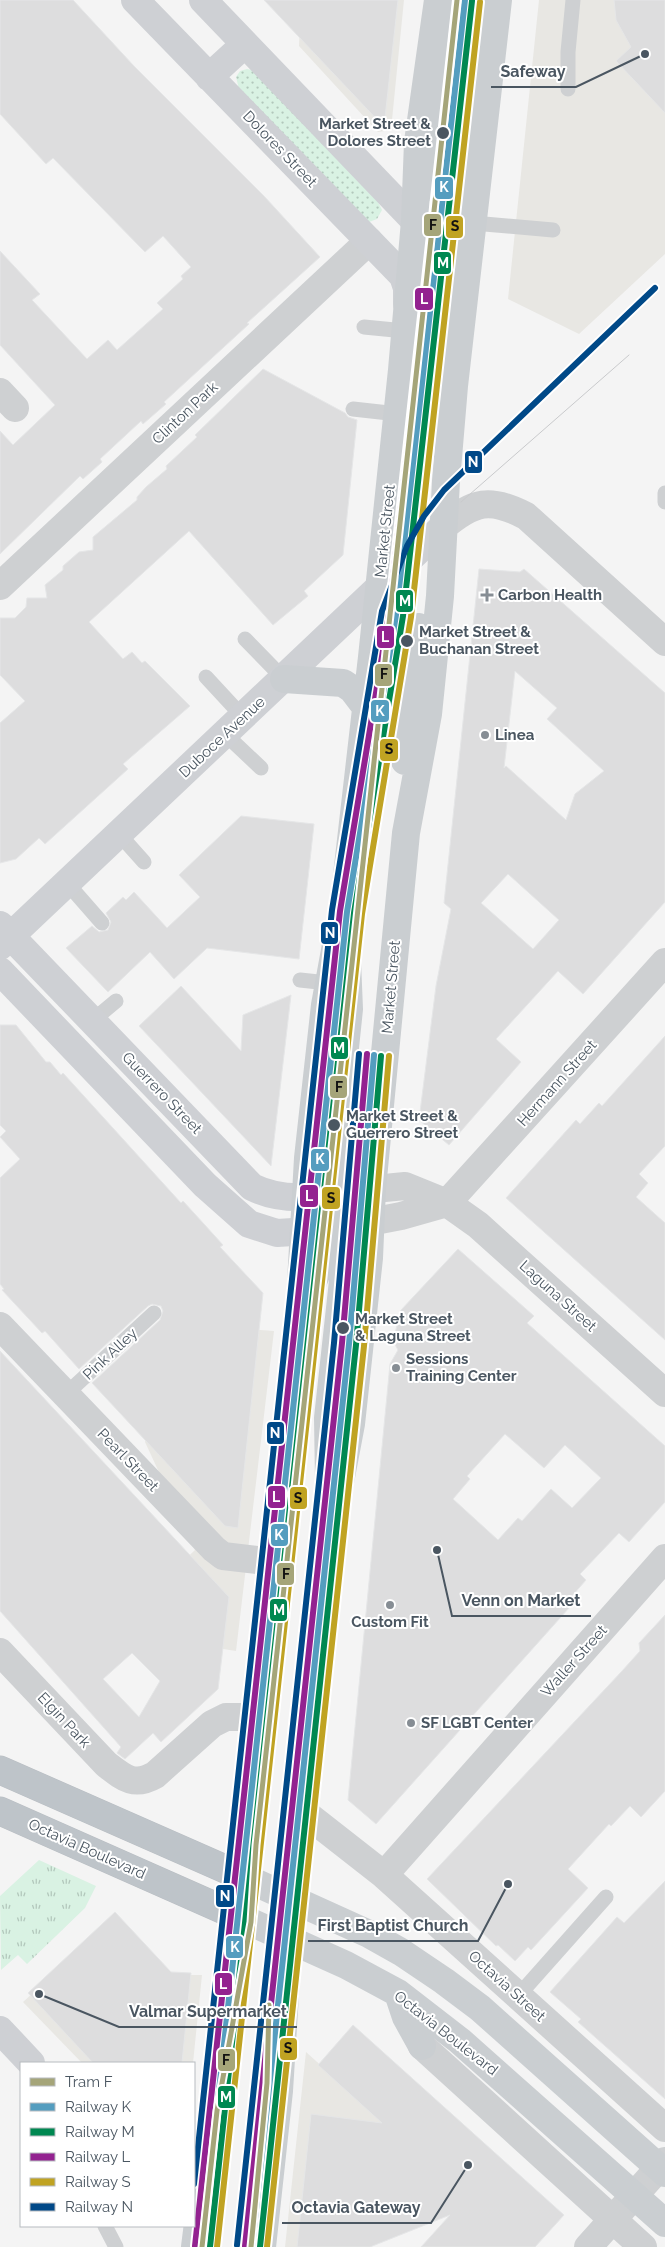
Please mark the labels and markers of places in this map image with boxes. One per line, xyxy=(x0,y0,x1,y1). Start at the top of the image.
callout: Safeway xyxy=(491,56,576,87)
place label: Market Street & Dolores Street xyxy=(319,115,431,150)
marker: Market Street & Dolores Street xyxy=(435,125,451,141)
place label: Carbon Health xyxy=(498,586,602,604)
marker: Carbon Health xyxy=(480,588,494,602)
place label: Market Street & Buchanan Street xyxy=(419,623,539,658)
marker: Market Street & Buchanan Street xyxy=(399,633,415,649)
place label: Linea xyxy=(495,726,535,744)
marker: Linea xyxy=(479,729,491,741)
place label: Market Street & Guerrero Street xyxy=(346,1107,458,1142)
marker: Market Street & Guerrero Street xyxy=(326,1117,342,1133)
place label: Market Street & Laguna Street xyxy=(355,1310,471,1345)
marker: Market Street & Laguna Street xyxy=(335,1320,351,1336)
place label: Sessions Training Center xyxy=(406,1350,517,1385)
marker: Sessions Training Center xyxy=(390,1362,402,1374)
callout: Venn on Market xyxy=(452,1585,591,1616)
marker: Custom Fit xyxy=(384,1599,396,1611)
place label: Custom Fit xyxy=(351,1613,429,1631)
place label: SF LGBT Center xyxy=(421,1714,533,1732)
marker: SF LGBT Center xyxy=(405,1717,417,1729)
callout: First Baptist Church xyxy=(308,1910,478,1941)
callout: Valmar Supermarket xyxy=(119,1996,297,2027)
callout: Octavia Gateway xyxy=(282,2192,431,2223)

